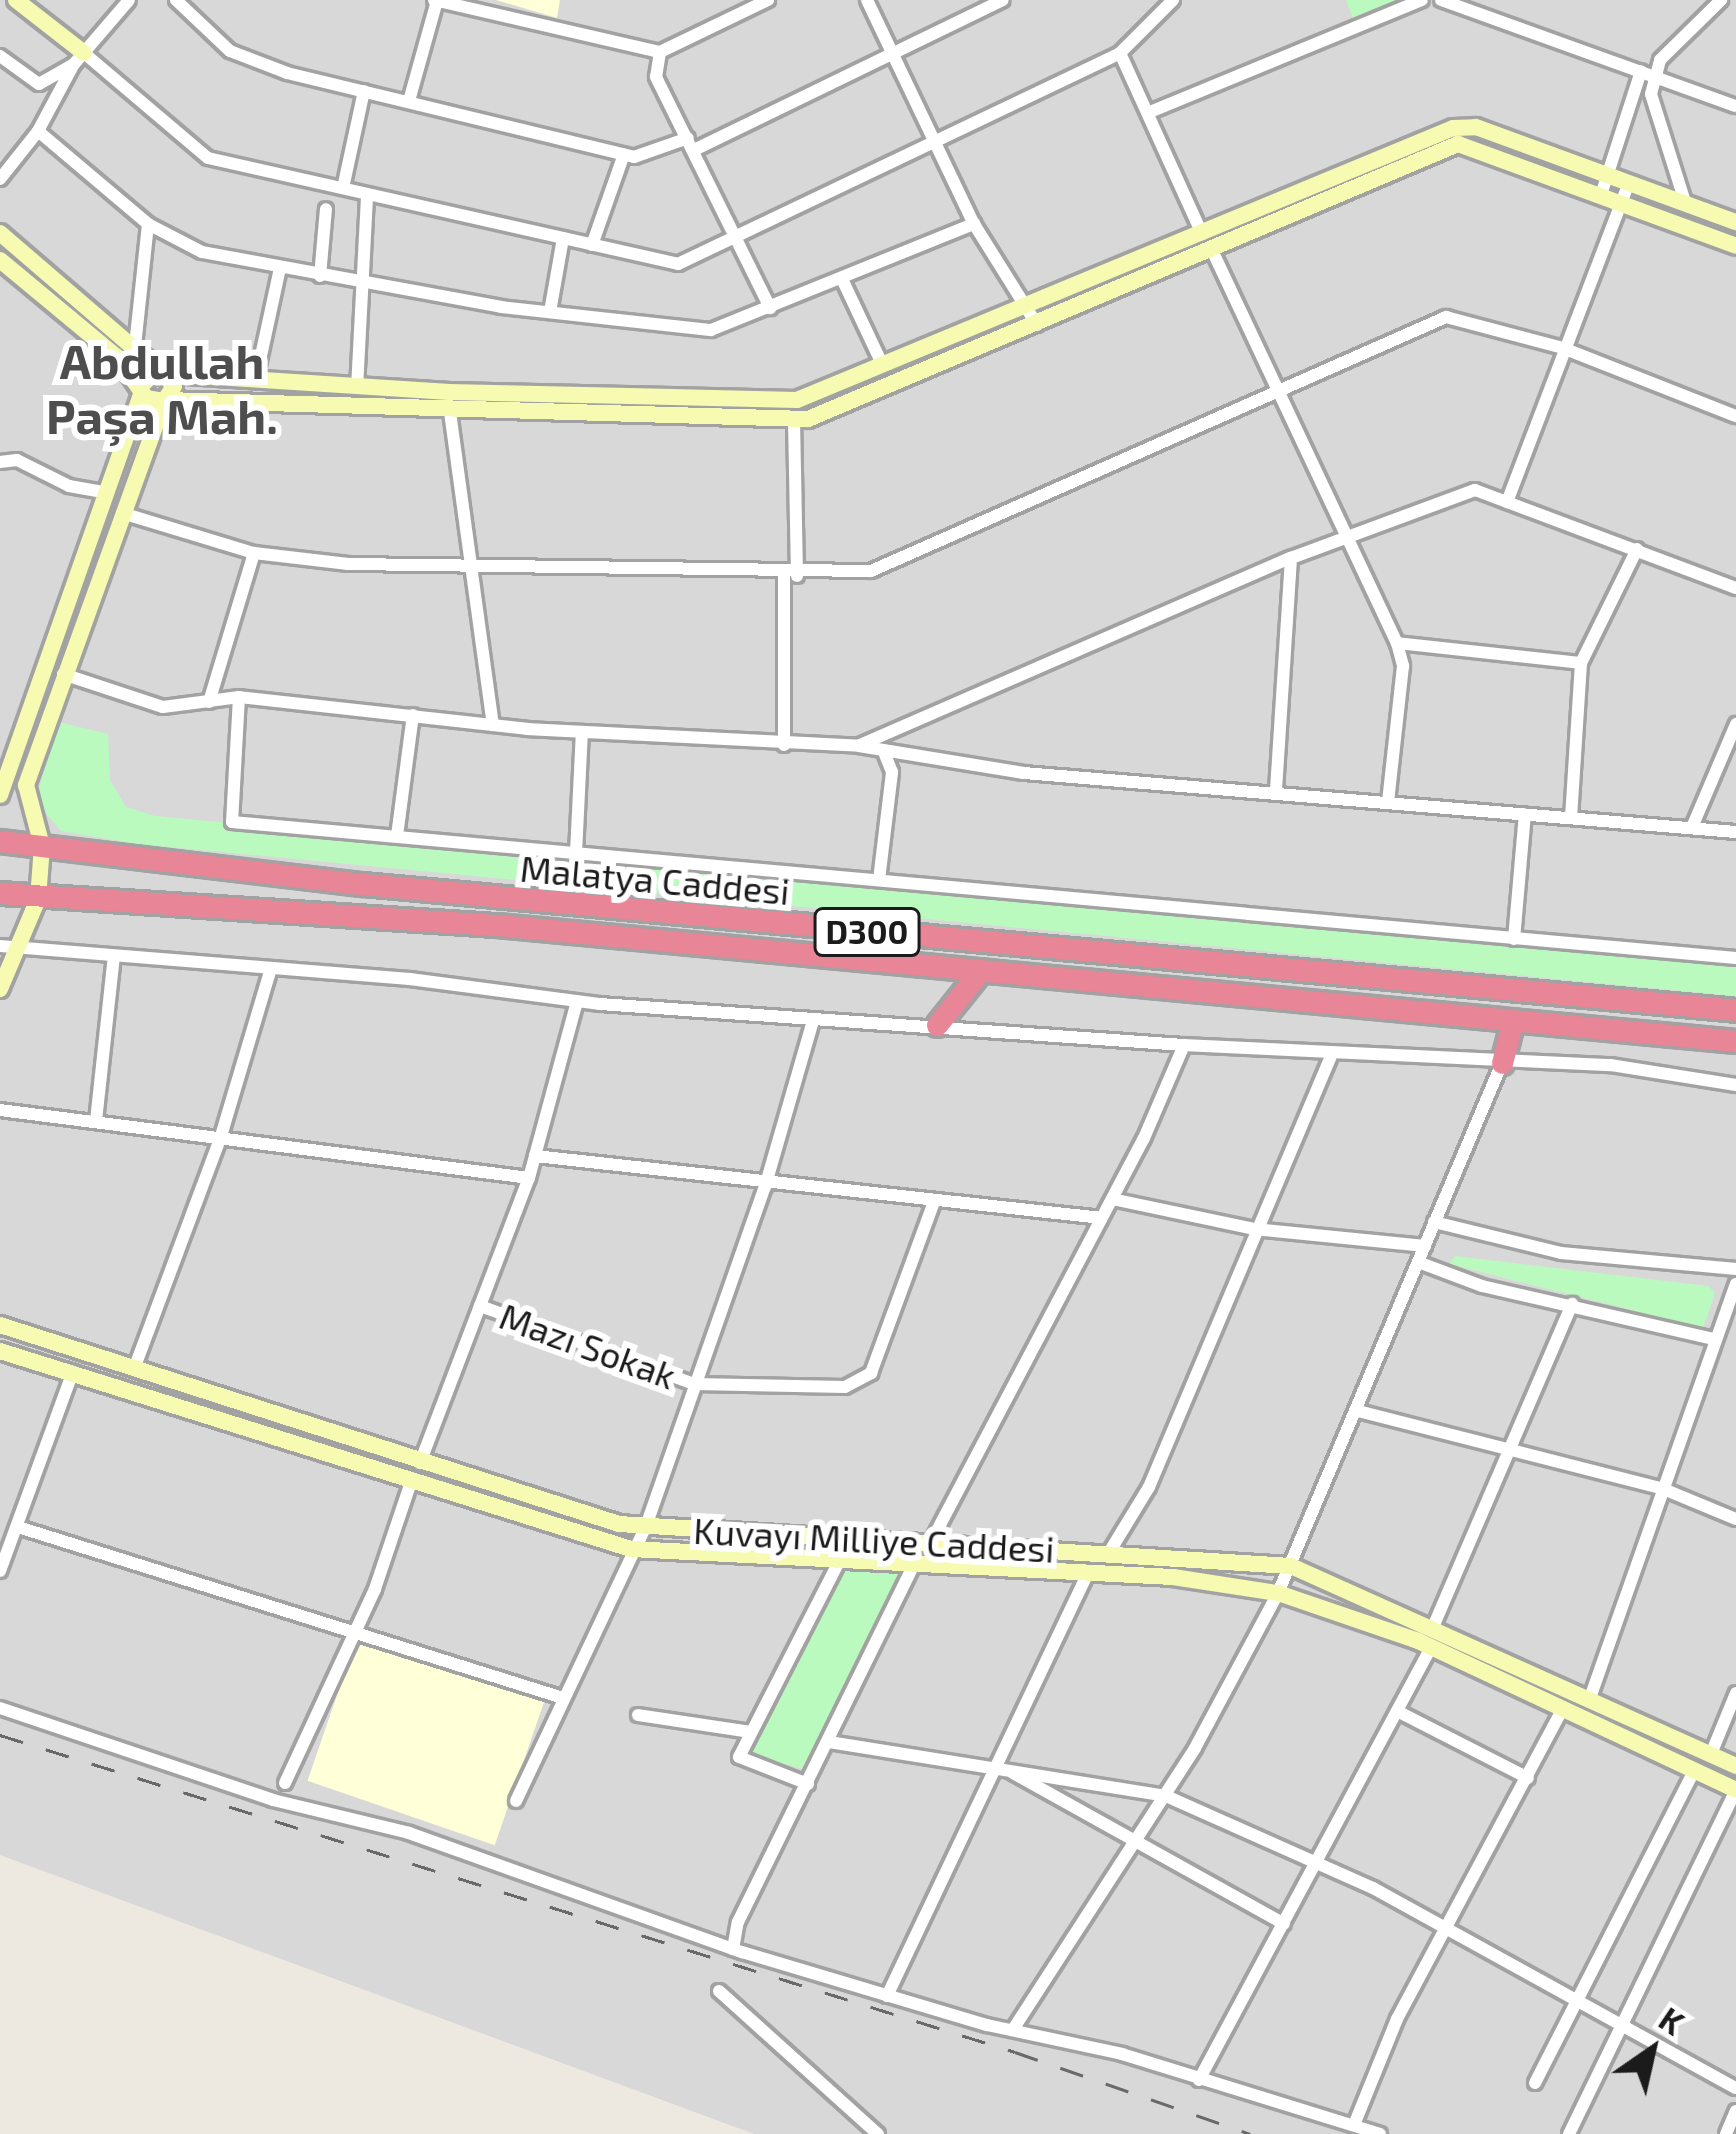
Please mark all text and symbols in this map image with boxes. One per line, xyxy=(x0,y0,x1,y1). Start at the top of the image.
district label: Abdullah Paşa Mah. xyxy=(46,331,278,444)
street label: Malatya Caddesi xyxy=(519,846,791,912)
road number: D300 xyxy=(813,905,921,959)
street label: Mazı Sokak xyxy=(494,1293,682,1397)
street label: Kuvayı Milliye Caddesi xyxy=(692,1508,1056,1570)
north arrow xyxy=(1592,1990,1712,2110)
text: K xyxy=(1652,1998,1692,2043)

